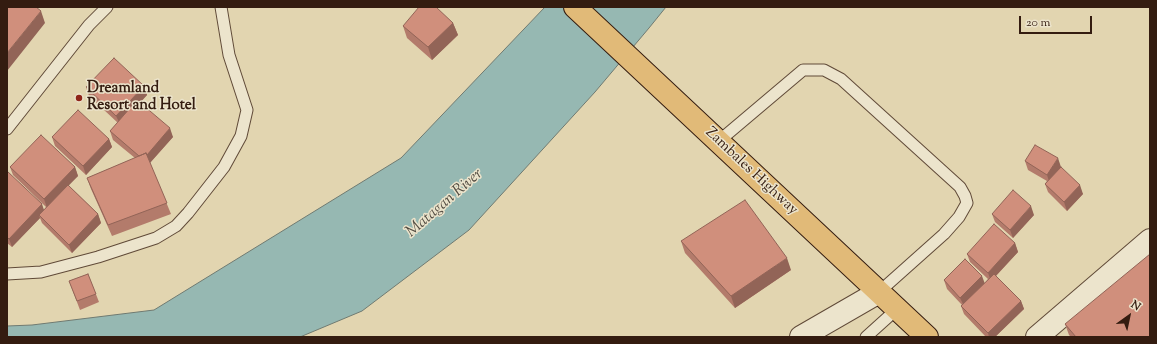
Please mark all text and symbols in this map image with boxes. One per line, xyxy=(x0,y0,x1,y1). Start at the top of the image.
scale bar xyxy=(1021,8,1094,34)
text: 20 m xyxy=(1026,14,1050,32)
place label: Dreamland Resort and Hotel xyxy=(87,80,196,115)
marker: Dreamland Resort and Hotel xyxy=(74,93,84,103)
street label: Zambales Highway xyxy=(701,124,801,220)
water label: Matagan River xyxy=(403,165,487,243)
north arrow xyxy=(1109,296,1149,336)
text: N xyxy=(1127,297,1144,315)

